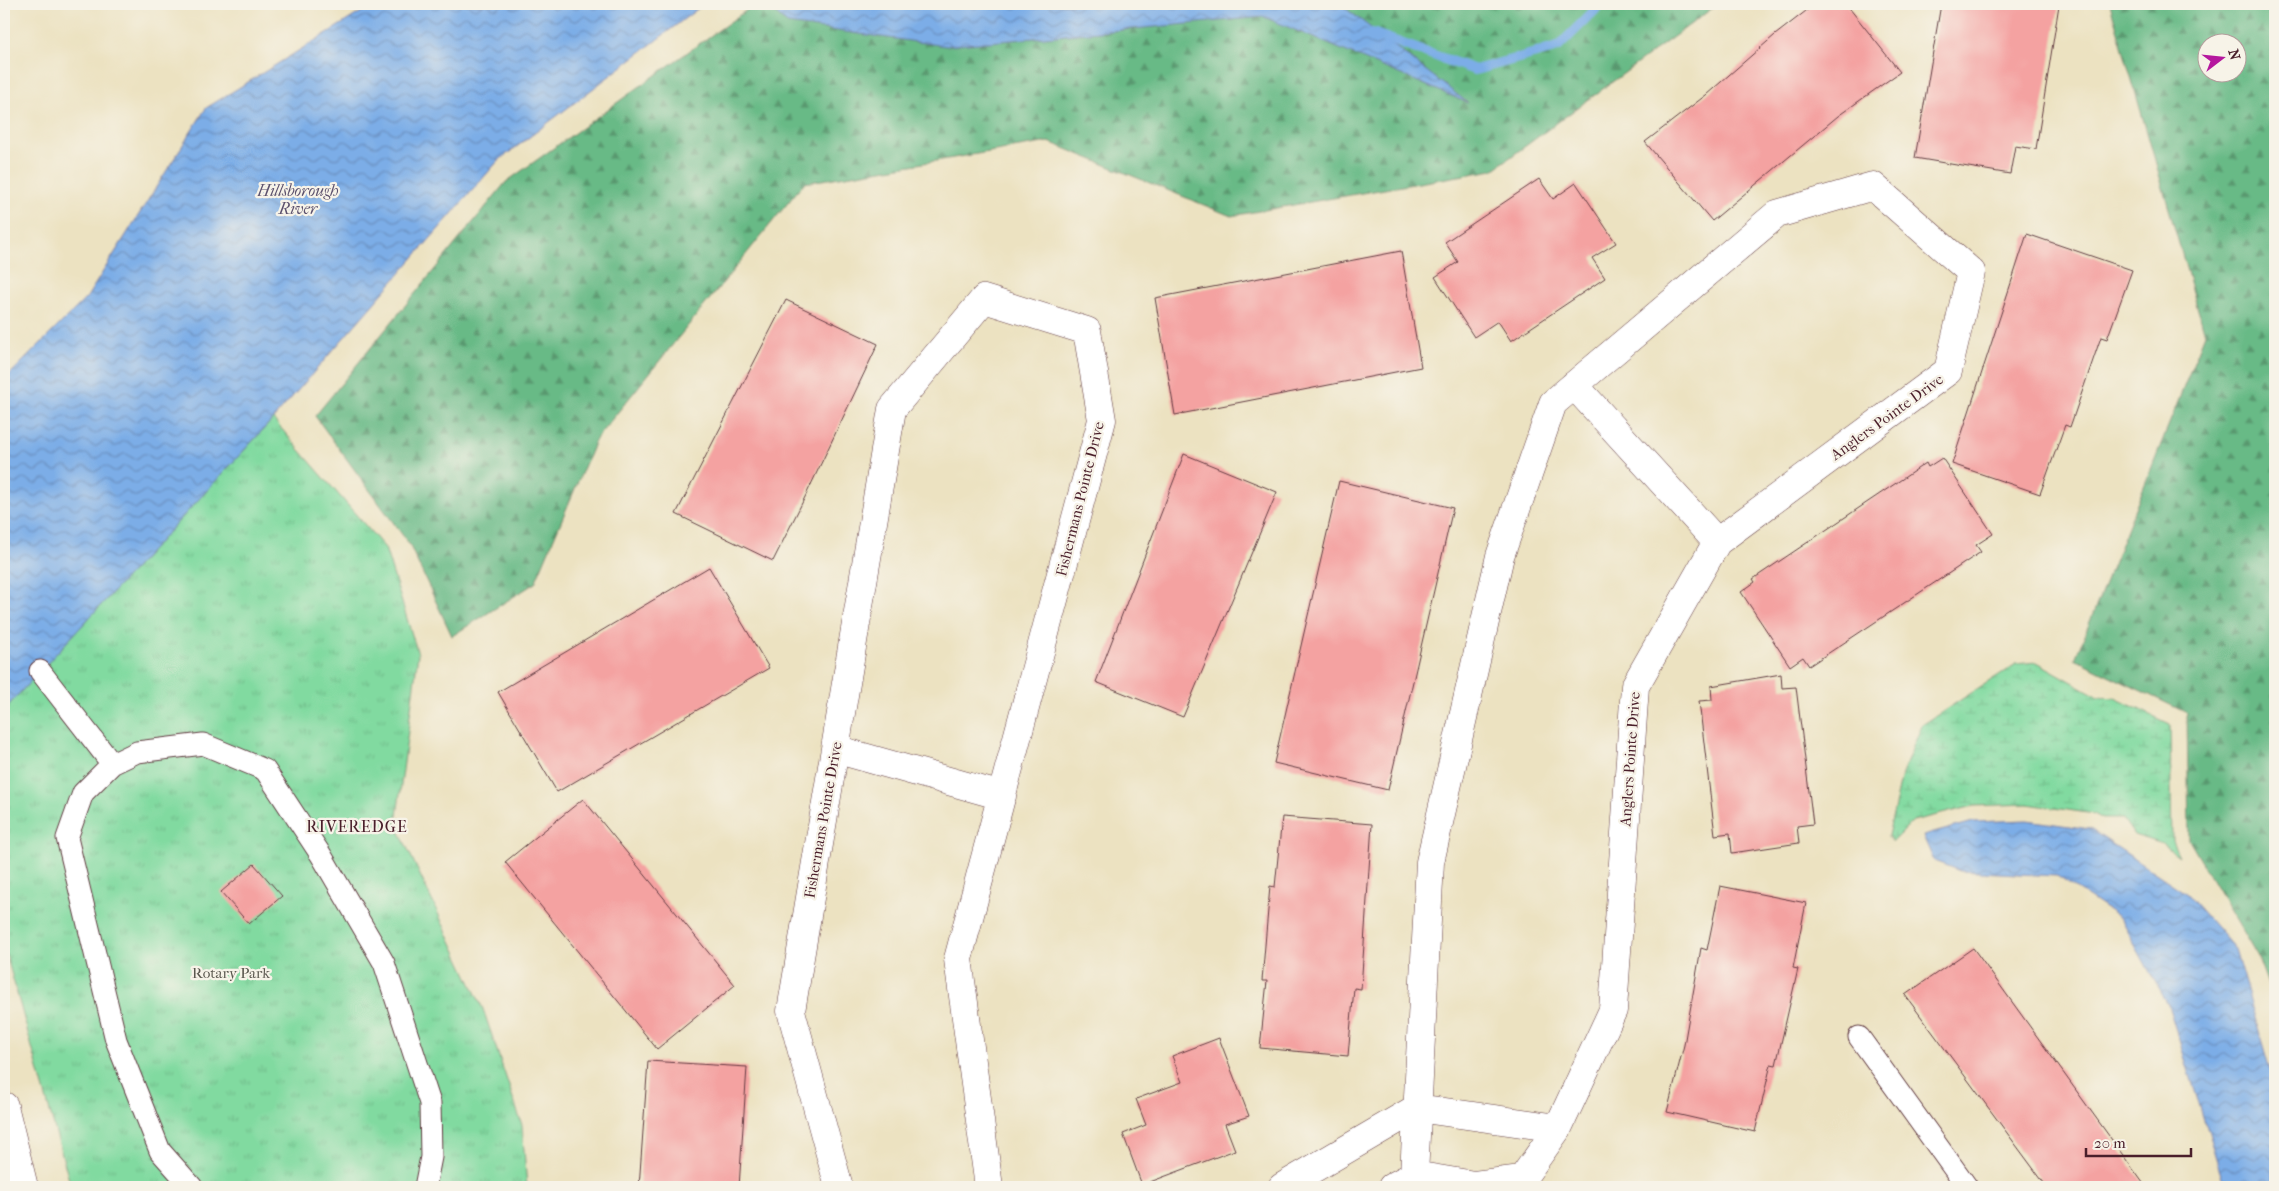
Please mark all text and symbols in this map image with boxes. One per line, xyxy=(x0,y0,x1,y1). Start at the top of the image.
north arrow xyxy=(2196,32,2246,82)
text: N xyxy=(2224,47,2244,62)
water label: Hillsborough River xyxy=(257,181,338,218)
street label: Anglers Pointe Drive xyxy=(1826,370,1947,465)
street label: Fishermans Pointe Drive xyxy=(1052,419,1108,578)
street label: Anglers Pointe Drive xyxy=(1616,691,1644,828)
street label: Fishermans Pointe Drive xyxy=(800,740,846,900)
district label: RIVEREDGE xyxy=(306,817,408,836)
park label: Rotary Park xyxy=(192,964,270,982)
scale bar xyxy=(2086,1126,2192,1158)
text: 20 m xyxy=(2094,1134,2126,1152)

